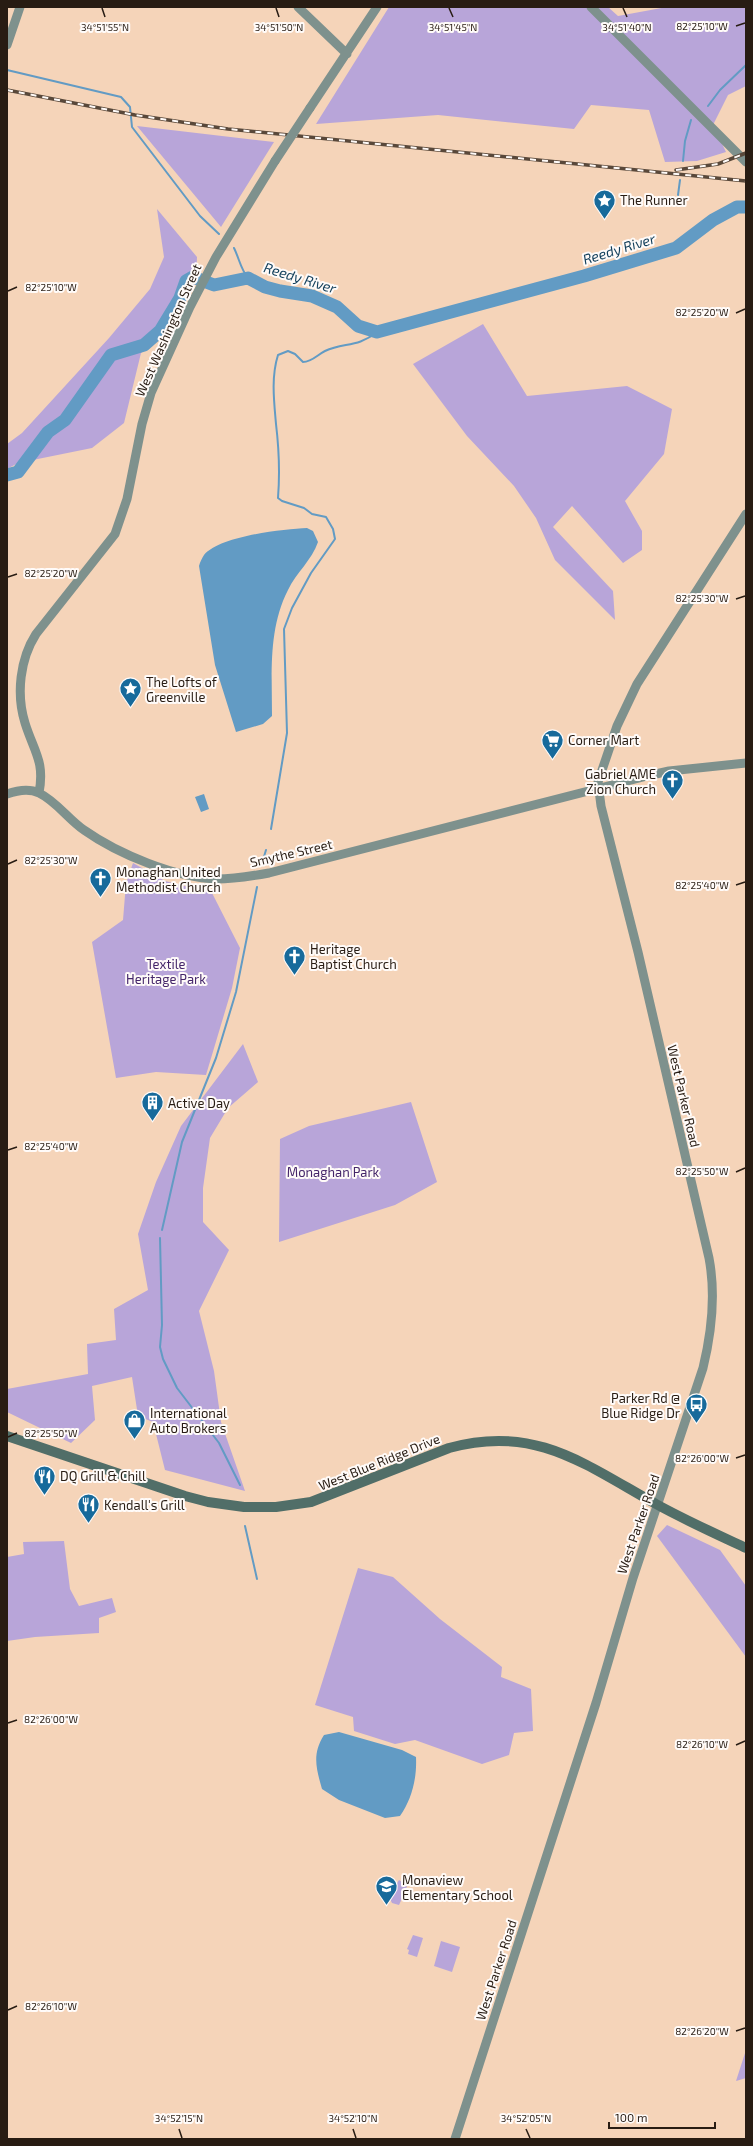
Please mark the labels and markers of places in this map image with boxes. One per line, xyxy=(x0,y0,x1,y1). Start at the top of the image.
place icon: The Runner xyxy=(592,187,618,220)
place label: The Runner xyxy=(620,192,688,208)
place label: The Lofts of Greenville xyxy=(146,674,218,705)
place icon: The Lofts of Greenville xyxy=(118,676,144,709)
supermarket icon: Corner Mart xyxy=(540,727,566,760)
place label: Corner Mart xyxy=(568,732,639,748)
place label: Gabriel AME Zion Church xyxy=(585,766,656,797)
church icon: Gabriel AME Zion Church xyxy=(659,768,685,801)
place label: Monaghan United Methodist Church xyxy=(116,864,221,895)
church icon: Monaghan United Methodist Church xyxy=(88,866,114,899)
place label: Heritage Baptist Church xyxy=(310,941,397,972)
church icon: Heritage Baptist Church xyxy=(281,943,307,976)
building icon: Active Day xyxy=(139,1090,165,1123)
place label: Active Day xyxy=(168,1095,230,1111)
place label: Parker Rd @ Blue Ridge Dr xyxy=(601,1390,680,1421)
bus stop icon: Parker Rd @ Blue Ridge Dr xyxy=(683,1392,709,1425)
place label: International Auto Brokers xyxy=(150,1405,227,1436)
shop icon: International Auto Brokers xyxy=(122,1407,148,1440)
restaurant icon: DQ Grill & Chill xyxy=(32,1463,58,1496)
place label: DQ Grill & Chill xyxy=(60,1468,146,1484)
restaurant icon: Kendall's Grill xyxy=(76,1492,102,1525)
place label: Kendall's Grill xyxy=(104,1497,185,1513)
place label: Monaview Elementary School xyxy=(402,1872,513,1903)
school or university icon: Monaview Elementary School xyxy=(373,1874,399,1907)

